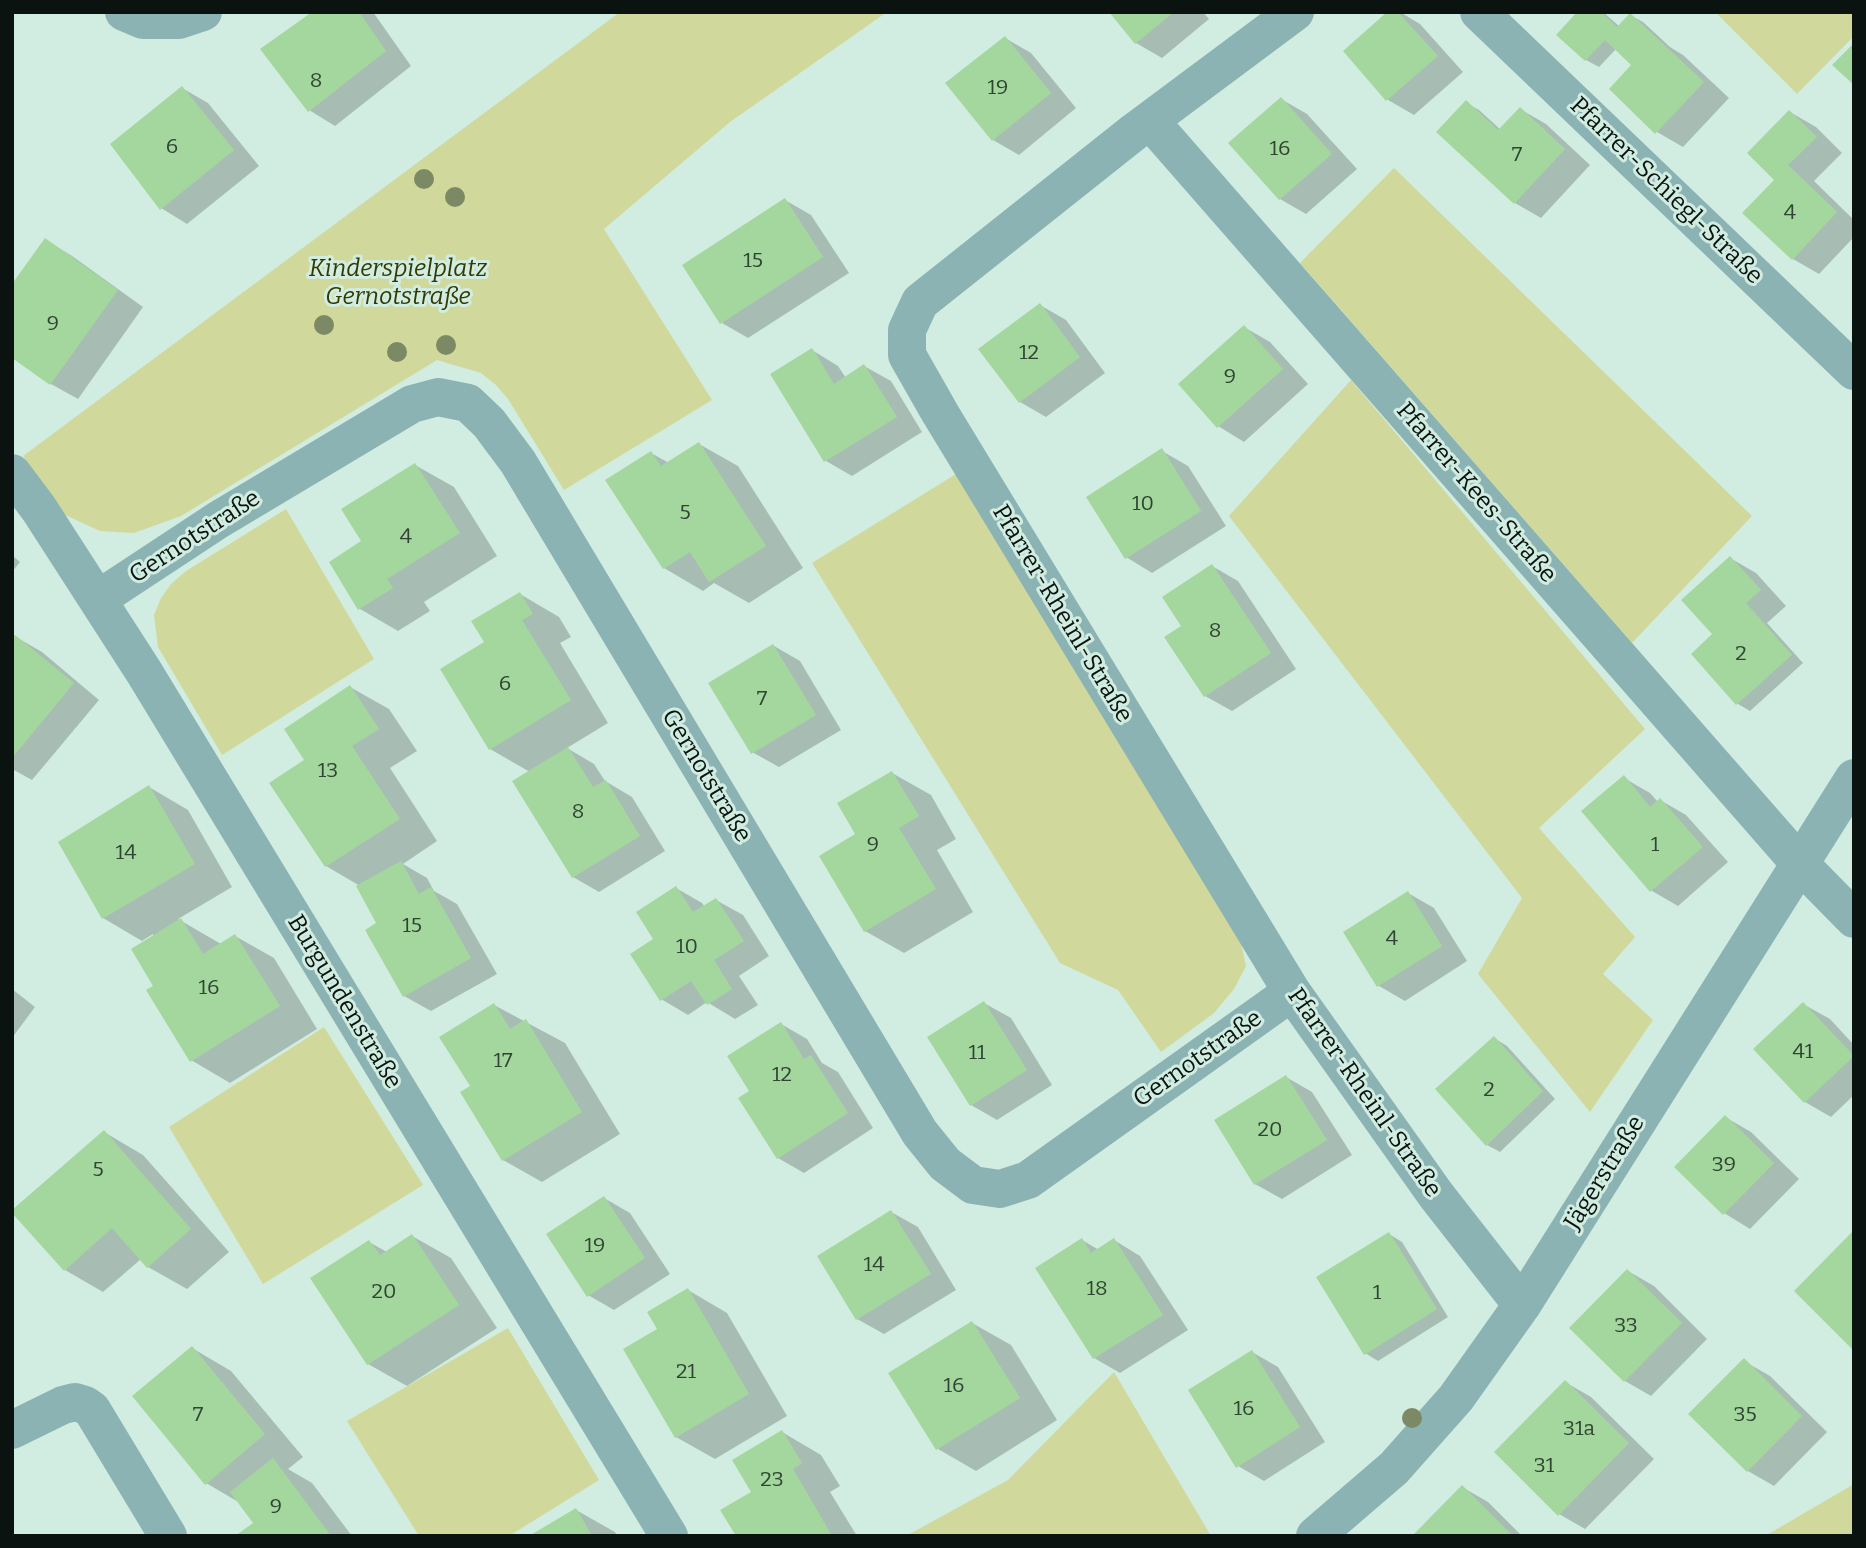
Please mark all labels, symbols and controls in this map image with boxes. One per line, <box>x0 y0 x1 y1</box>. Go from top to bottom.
house number: 8 <box>310 68 322 94</box>
house number: 19 <box>988 75 1008 101</box>
street label: Pfarrer-Schiegl-Straße <box>1564 91 1768 291</box>
house number: 6 <box>166 134 178 160</box>
house number: 16 <box>1270 136 1290 162</box>
house number: 7 <box>1512 142 1522 168</box>
house number: 4 <box>1784 200 1796 226</box>
house number: 15 <box>743 248 763 274</box>
park label: Kinderspielplatz Gernotstraße <box>309 255 487 311</box>
house number: 9 <box>47 311 59 337</box>
house number: 12 <box>1019 340 1039 366</box>
house number: 9 <box>1224 364 1236 390</box>
street label: Pfarrer-Kees-Straße <box>1390 397 1562 589</box>
street label: Gernotstraße <box>124 484 266 590</box>
house number: 10 <box>1132 491 1154 517</box>
house number: 5 <box>679 500 691 526</box>
street label: Pfarrer-Rheinl-Straße <box>986 500 1138 728</box>
house number: 4 <box>400 524 412 550</box>
house number: 8 <box>1209 618 1221 644</box>
house number: 2 <box>1735 641 1747 667</box>
house number: 6 <box>499 671 511 697</box>
house number: 7 <box>757 686 767 712</box>
street label: Gernotstraße <box>655 704 757 848</box>
house number: 13 <box>318 758 338 784</box>
house number: 8 <box>572 799 584 825</box>
house number: 9 <box>867 832 879 858</box>
house number: 1 <box>1651 832 1659 858</box>
house number: 14 <box>116 840 136 866</box>
street label: Burgundenstraße <box>281 910 407 1094</box>
house number: 15 <box>402 913 422 939</box>
house number: 4 <box>1386 926 1398 952</box>
house number: 10 <box>676 934 698 960</box>
house number: 16 <box>199 975 219 1001</box>
street label: Pfarrer-Rheinl-Straße <box>1281 983 1447 1203</box>
street label: Gernotstraße <box>1128 1004 1268 1114</box>
house number: 41 <box>1793 1039 1813 1065</box>
house number: 11 <box>968 1040 986 1066</box>
house number: 17 <box>494 1048 512 1074</box>
house number: 12 <box>772 1062 792 1088</box>
house number: 2 <box>1483 1077 1495 1103</box>
street label: Jägerstraße <box>1559 1111 1651 1235</box>
house number: 20 <box>1258 1117 1282 1143</box>
house number: 39 <box>1712 1152 1736 1178</box>
house number: 5 <box>92 1157 104 1183</box>
house number: 19 <box>585 1233 605 1259</box>
house number: 14 <box>864 1252 884 1278</box>
house number: 18 <box>1086 1276 1108 1302</box>
house number: 20 <box>372 1279 396 1305</box>
house number: 1 <box>1373 1280 1381 1306</box>
house number: 33 <box>1614 1313 1638 1339</box>
house number: 21 <box>676 1359 696 1385</box>
house number: 16 <box>944 1373 964 1399</box>
house number: 16 <box>1234 1396 1254 1422</box>
house number: 7 <box>193 1402 203 1428</box>
house number: 35 <box>1733 1402 1757 1428</box>
house number: 31a <box>1563 1416 1595 1442</box>
house number: 31 <box>1534 1453 1554 1479</box>
house number: 23 <box>760 1467 784 1493</box>
house number: 9 <box>270 1494 282 1520</box>

